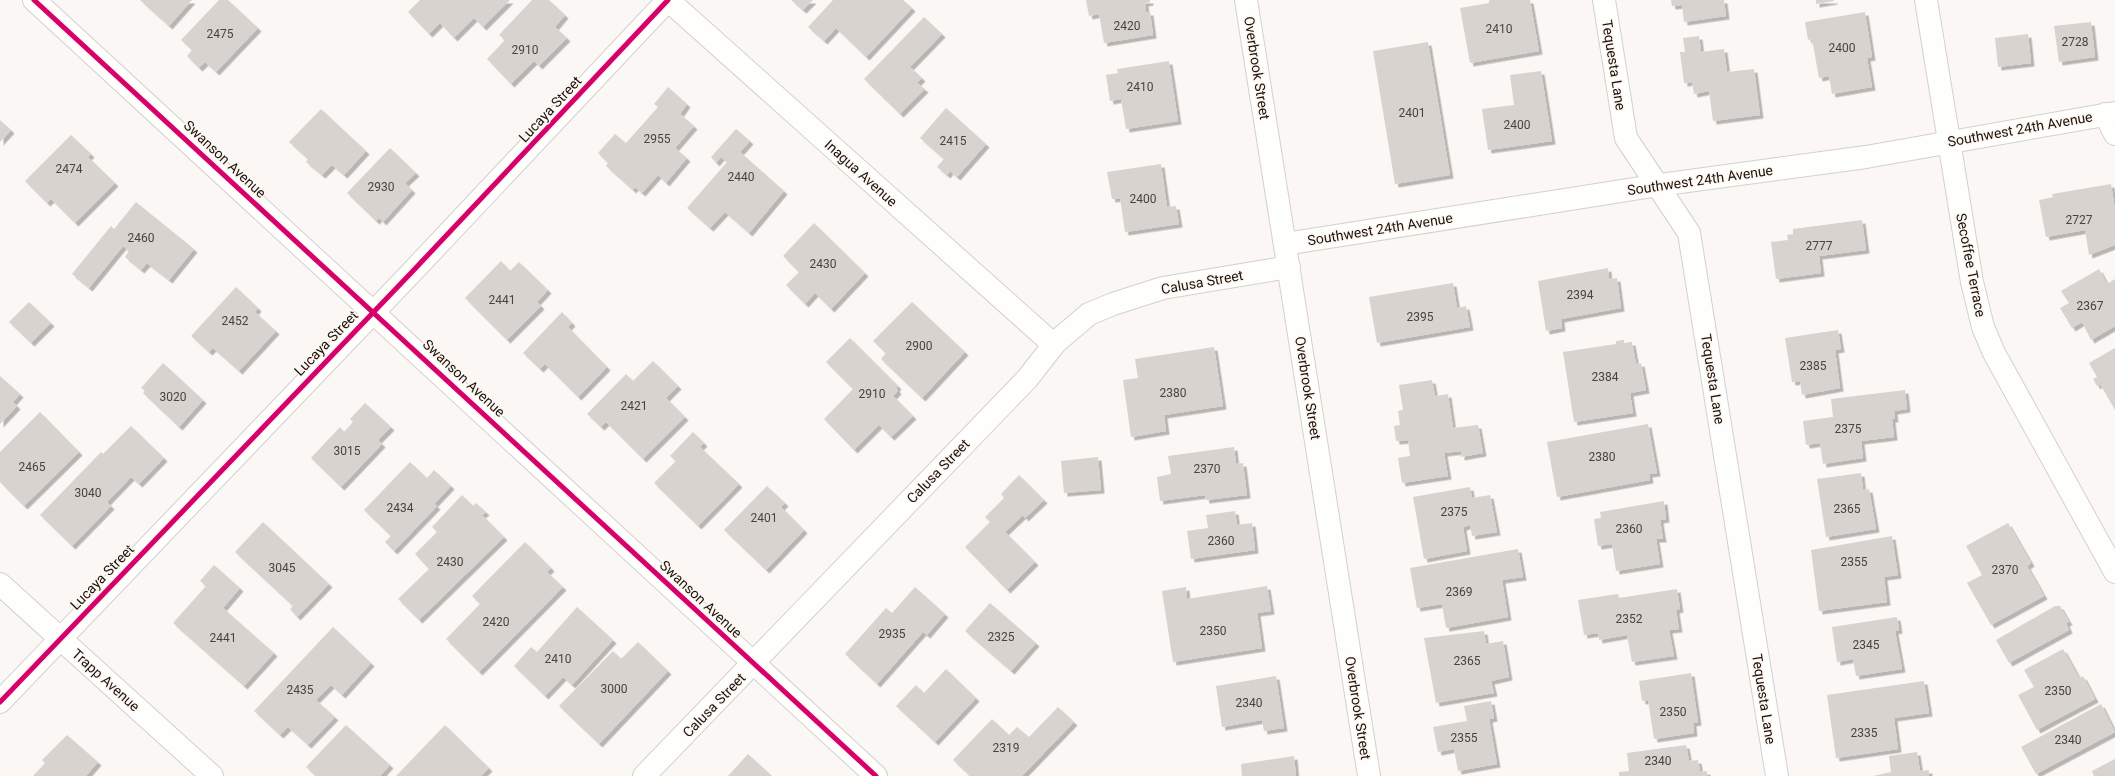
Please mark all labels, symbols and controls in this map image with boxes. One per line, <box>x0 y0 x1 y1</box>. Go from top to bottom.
street label: Overbrook Street <box>1241 15 1273 121</box>
house number: 2420 <box>1114 19 1141 33</box>
street label: Tequesta Lane <box>1599 19 1629 111</box>
house number: 2410 <box>1486 22 1513 36</box>
house number: 2475 <box>207 27 234 41</box>
house number: 2728 <box>2062 35 2089 49</box>
house number: 2400 <box>1829 41 1856 55</box>
house number: 2910 <box>512 43 539 57</box>
street label: Lucaya Street <box>515 72 585 145</box>
house number: 2410 <box>1127 80 1154 94</box>
house number: 2401 <box>1399 106 1425 120</box>
street label: Southwest 24th Avenue <box>1946 108 2094 150</box>
street label: Swanson Avenue <box>181 117 269 201</box>
house number: 2400 <box>1504 118 1531 132</box>
house number: 2955 <box>644 132 671 146</box>
house number: 2415 <box>940 134 967 148</box>
street label: Inagua Avenue <box>822 136 900 210</box>
house number: 2474 <box>56 162 83 176</box>
street label: Southwest 24th Avenue <box>1626 162 1774 198</box>
house number: 2440 <box>728 170 755 184</box>
house number: 2930 <box>368 180 395 194</box>
house number: 2400 <box>1130 192 1157 206</box>
street label: Southwest 24th Avenue <box>1306 210 1454 248</box>
street label: Secoffee Terrace <box>1953 212 1989 318</box>
house number: 2727 <box>2066 213 2093 227</box>
house number: 2460 <box>128 231 155 245</box>
house number: 2777 <box>1806 239 1833 253</box>
house number: 2430 <box>810 257 837 271</box>
street label: Calusa Street <box>1160 267 1245 297</box>
house number: 2394 <box>1567 288 1594 302</box>
house number: 2441 <box>489 293 515 307</box>
house number: 2367 <box>2077 299 2104 313</box>
street label: Lucaya Street <box>291 307 361 379</box>
house number: 2395 <box>1407 310 1434 324</box>
house number: 2452 <box>222 314 249 328</box>
street label: Tequesta Lane <box>1698 333 1728 425</box>
street label: Overbrook Street <box>1292 335 1324 441</box>
street label: Swanson Avenue <box>420 336 508 420</box>
house number: 2900 <box>906 339 933 353</box>
house number: 2385 <box>1800 359 1827 373</box>
house number: 2384 <box>1592 370 1619 384</box>
house number: 2380 <box>1160 386 1187 400</box>
house number: 2910 <box>859 387 886 401</box>
house number: 3020 <box>160 390 187 404</box>
house number: 2421 <box>621 399 647 413</box>
house number: 2375 <box>1835 422 1862 436</box>
street label: Calusa Street <box>903 435 973 506</box>
house number: 3015 <box>334 444 361 458</box>
house number: 2380 <box>1589 450 1616 464</box>
house number: 2465 <box>19 460 46 474</box>
house number: 2370 <box>1194 462 1221 476</box>
house number: 3040 <box>75 486 102 500</box>
house number: 2434 <box>387 501 414 515</box>
house number: 2365 <box>1834 502 1861 516</box>
house number: 2375 <box>1441 505 1468 519</box>
house number: 2401 <box>751 511 777 525</box>
house number: 2360 <box>1616 522 1643 536</box>
house number: 2360 <box>1208 534 1235 548</box>
street label: Lucaya Street <box>67 541 137 613</box>
house number: 2430 <box>437 555 464 569</box>
house number: 2355 <box>1841 555 1868 569</box>
street label: Swanson Avenue <box>657 557 745 641</box>
house number: 3045 <box>269 561 296 575</box>
house number: 2370 <box>1992 563 2019 577</box>
house number: 2369 <box>1446 585 1472 599</box>
house number: 2352 <box>1616 612 1643 626</box>
house number: 2420 <box>483 615 510 629</box>
house number: 2350 <box>1200 624 1227 638</box>
house number: 2935 <box>879 627 906 641</box>
house number: 2325 <box>988 630 1015 644</box>
house number: 2441 <box>210 631 236 645</box>
house number: 2345 <box>1853 638 1880 652</box>
street label: Trapp Avenue <box>69 646 143 714</box>
house number: 2410 <box>545 652 572 666</box>
street label: Tequesta Lane <box>1749 653 1779 745</box>
house number: 2365 <box>1454 654 1481 668</box>
street label: Overbrook Street <box>1342 655 1374 761</box>
street label: Calusa Street <box>679 669 749 740</box>
house number: 3000 <box>601 682 628 696</box>
house number: 2435 <box>287 683 314 697</box>
house number: 2350 <box>2045 684 2072 698</box>
house number: 2340 <box>1236 696 1263 710</box>
house number: 2350 <box>1660 705 1687 719</box>
house number: 2335 <box>1851 726 1878 740</box>
house number: 2355 <box>1451 731 1478 745</box>
house number: 2340 <box>2055 733 2082 747</box>
house number: 2319 <box>993 741 1019 755</box>
house number: 2340 <box>1645 754 1672 768</box>

